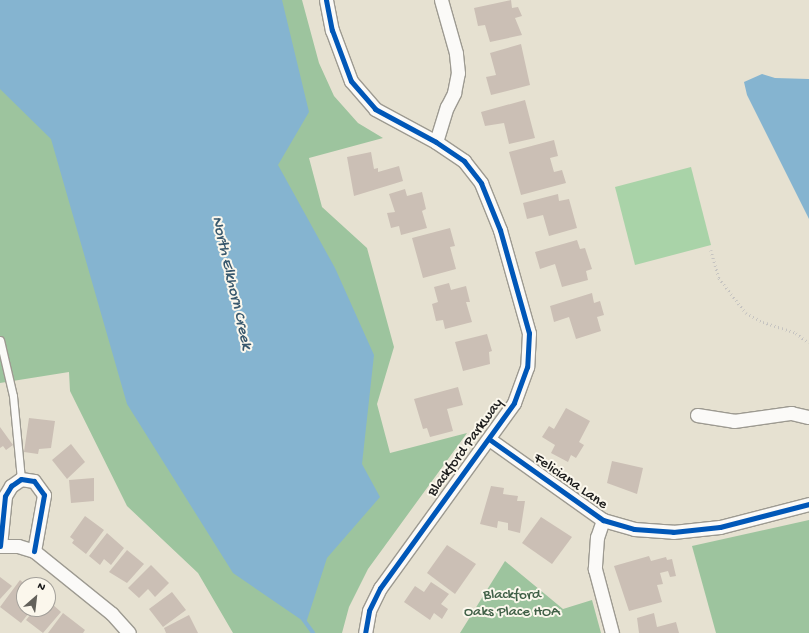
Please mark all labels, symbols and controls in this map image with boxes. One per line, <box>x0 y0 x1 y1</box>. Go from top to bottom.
water label: North Elkhorn Creek <box>205 215 255 351</box>
street label: Blackford Parkway <box>424 395 508 501</box>
street label: Feliciana Lane <box>529 450 611 514</box>
north arrow <box>16 577 56 617</box>
text: N <box>35 580 47 594</box>
park label: Blackford Oaks Place HOA <box>464 586 560 621</box>

